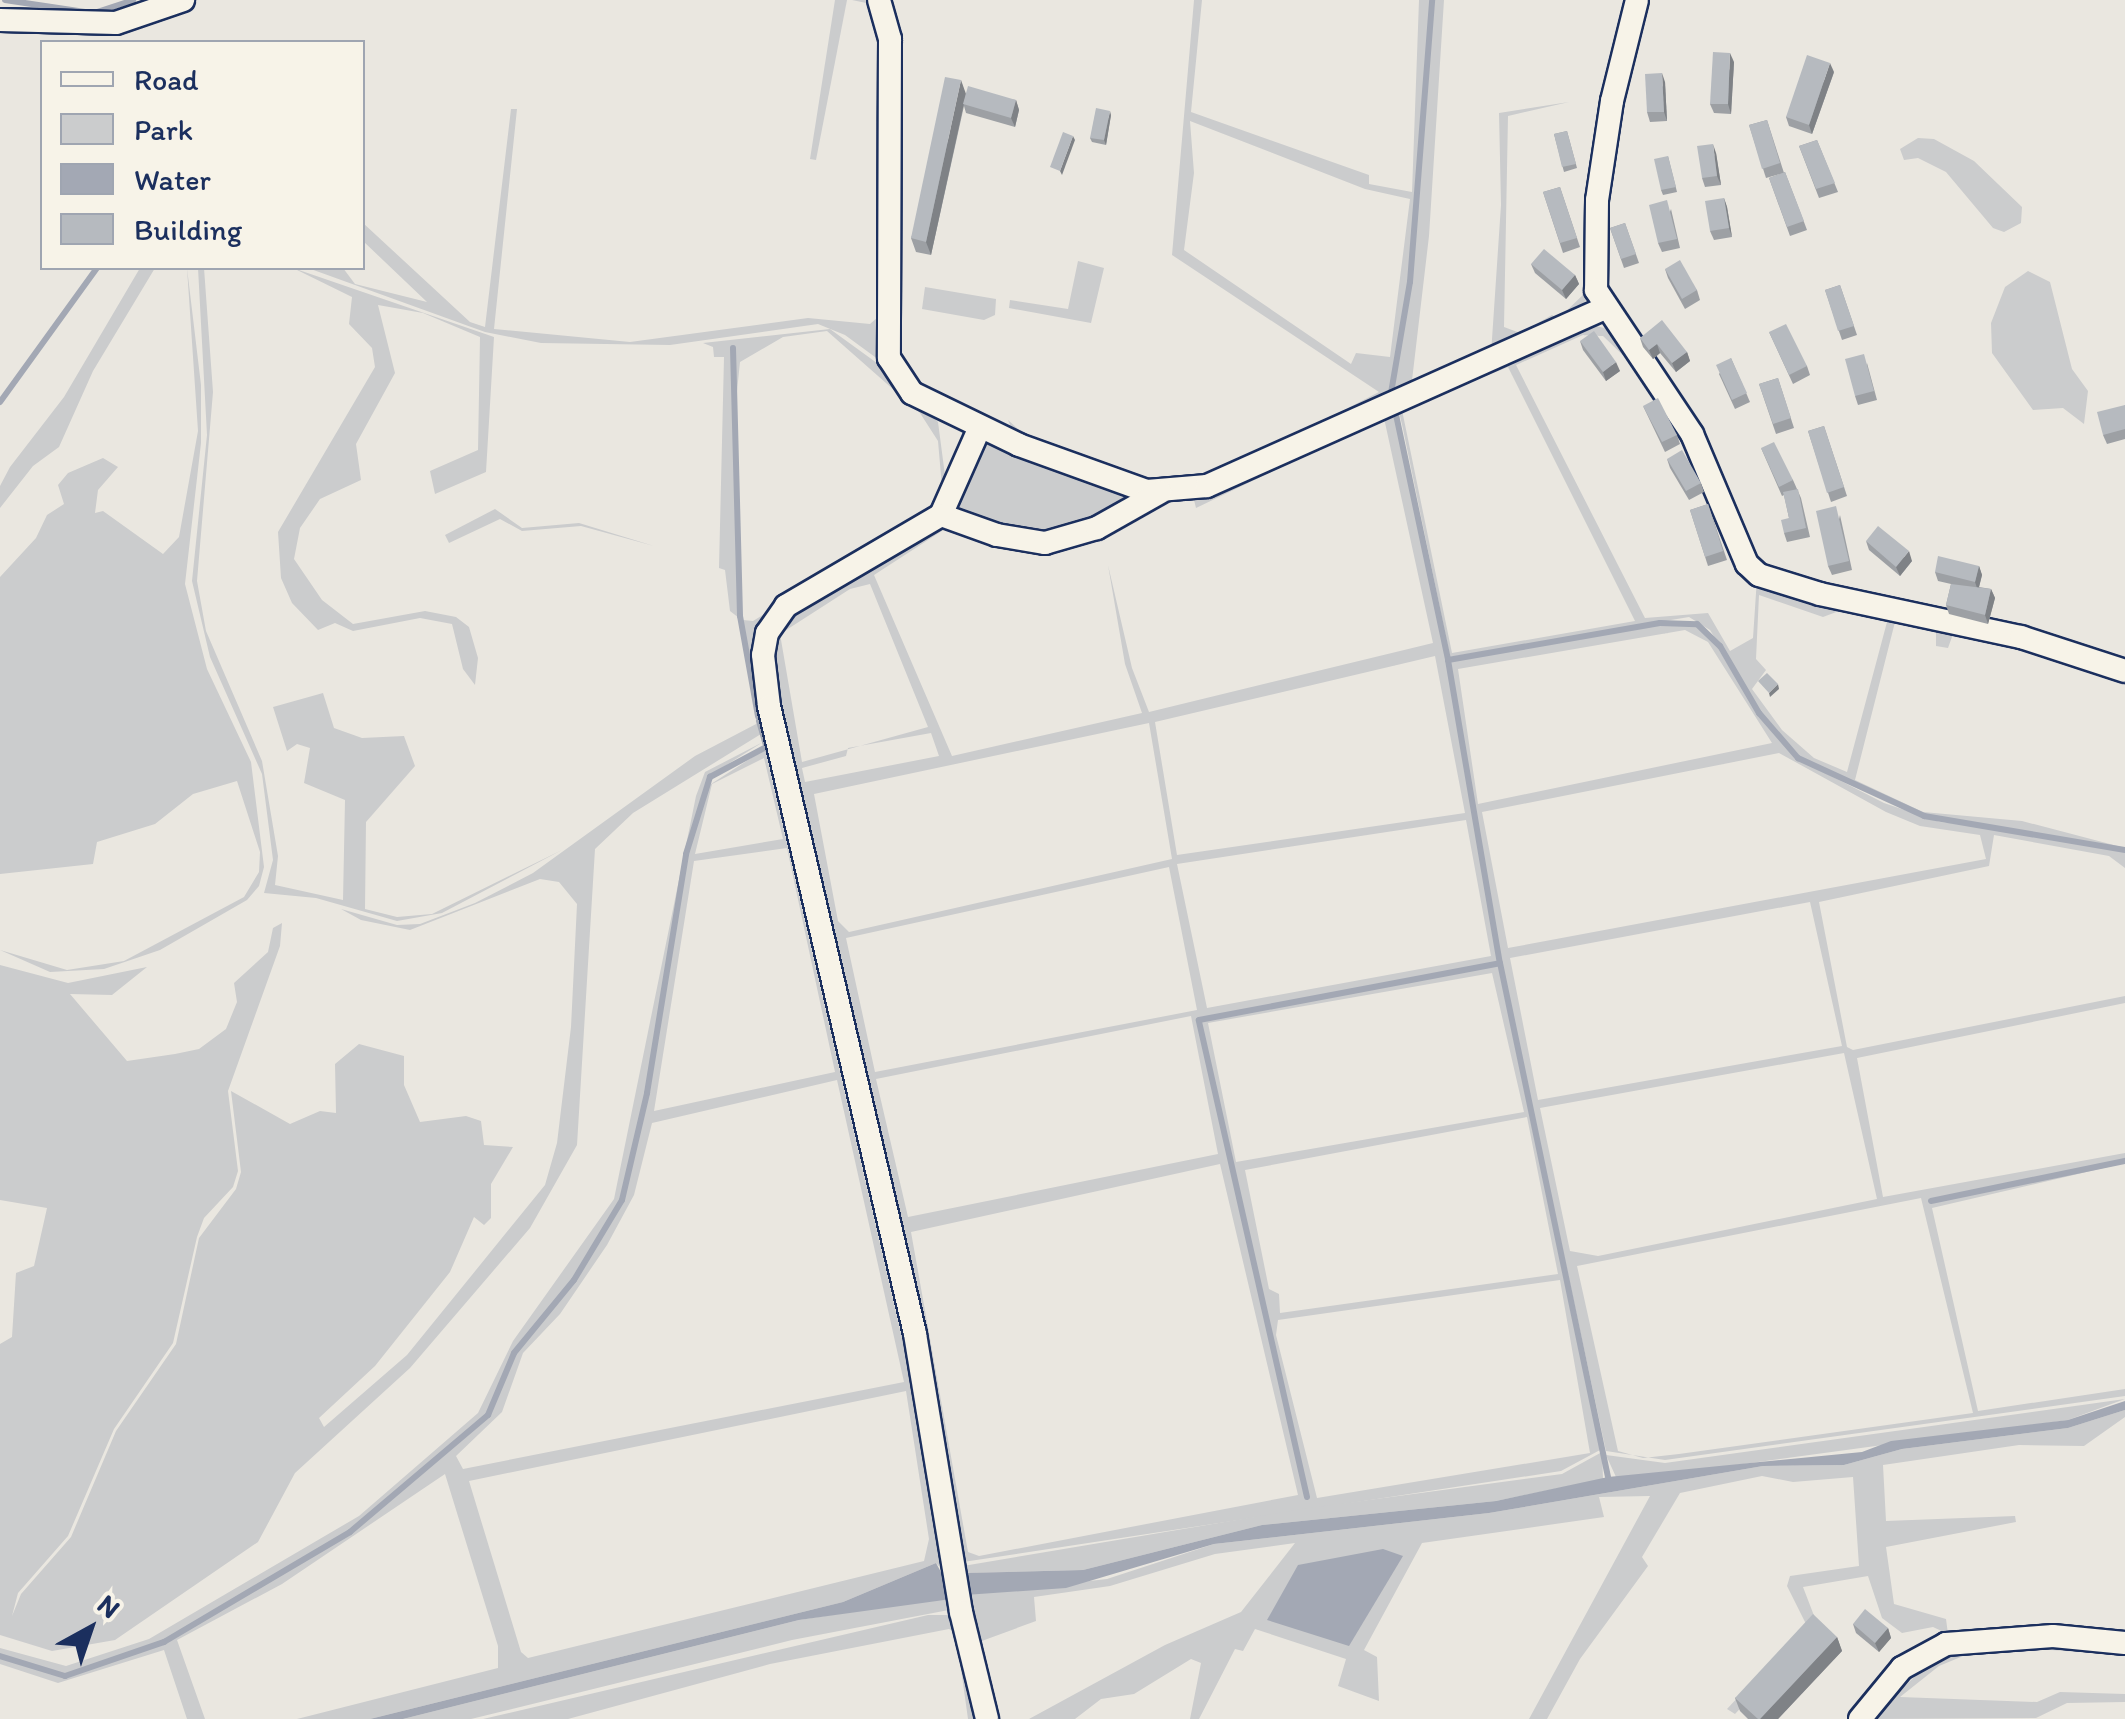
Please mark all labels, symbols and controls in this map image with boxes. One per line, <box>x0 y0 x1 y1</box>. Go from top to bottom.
legend <box>40 40 365 270</box>
text: Road <box>134 61 199 98</box>
text: Park <box>134 111 193 148</box>
text: Water <box>134 161 211 198</box>
text: Building <box>134 211 242 248</box>
north arrow <box>40 1579 140 1679</box>
text: N <box>91 1587 127 1625</box>

